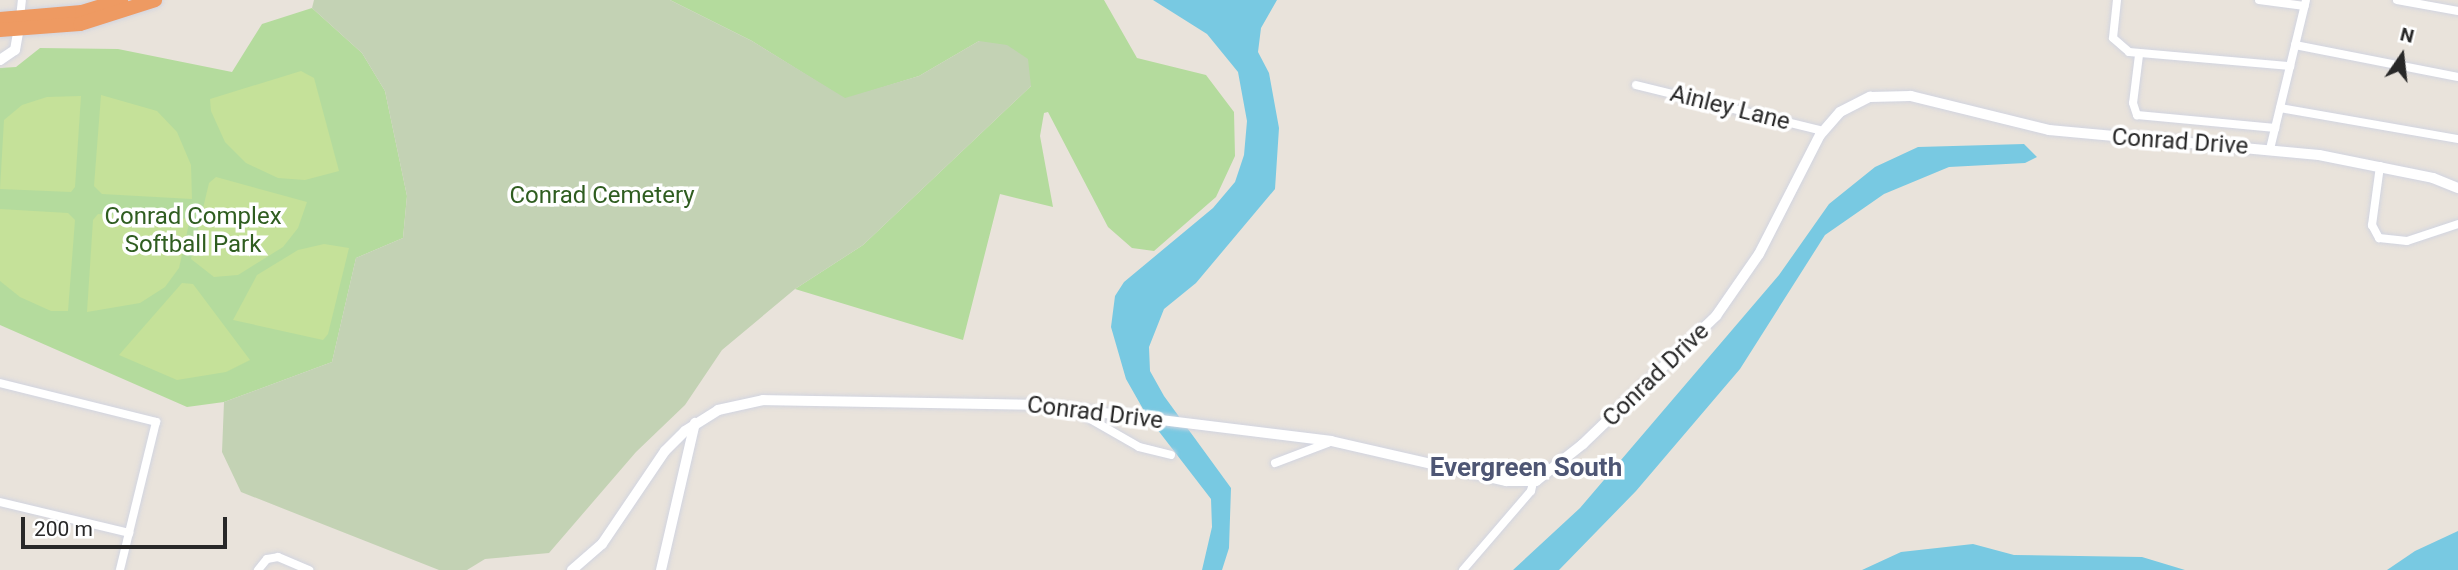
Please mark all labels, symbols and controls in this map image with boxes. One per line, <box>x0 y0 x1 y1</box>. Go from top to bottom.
north arrow <box>2367 21 2437 91</box>
text: N <box>2398 22 2416 48</box>
street label: Ainley Lane <box>1667 79 1793 137</box>
street label: Conrad Drive <box>2111 123 2249 161</box>
park label: Conrad Cemetery <box>509 182 695 210</box>
park label: Conrad Complex Softball Park <box>104 203 282 259</box>
street label: Conrad Drive <box>1597 317 1715 433</box>
street label: Conrad Drive <box>1025 390 1165 436</box>
district label: Evergreen South <box>1430 452 1622 484</box>
scale bar <box>24 504 231 548</box>
text: 200 m <box>34 517 93 541</box>

